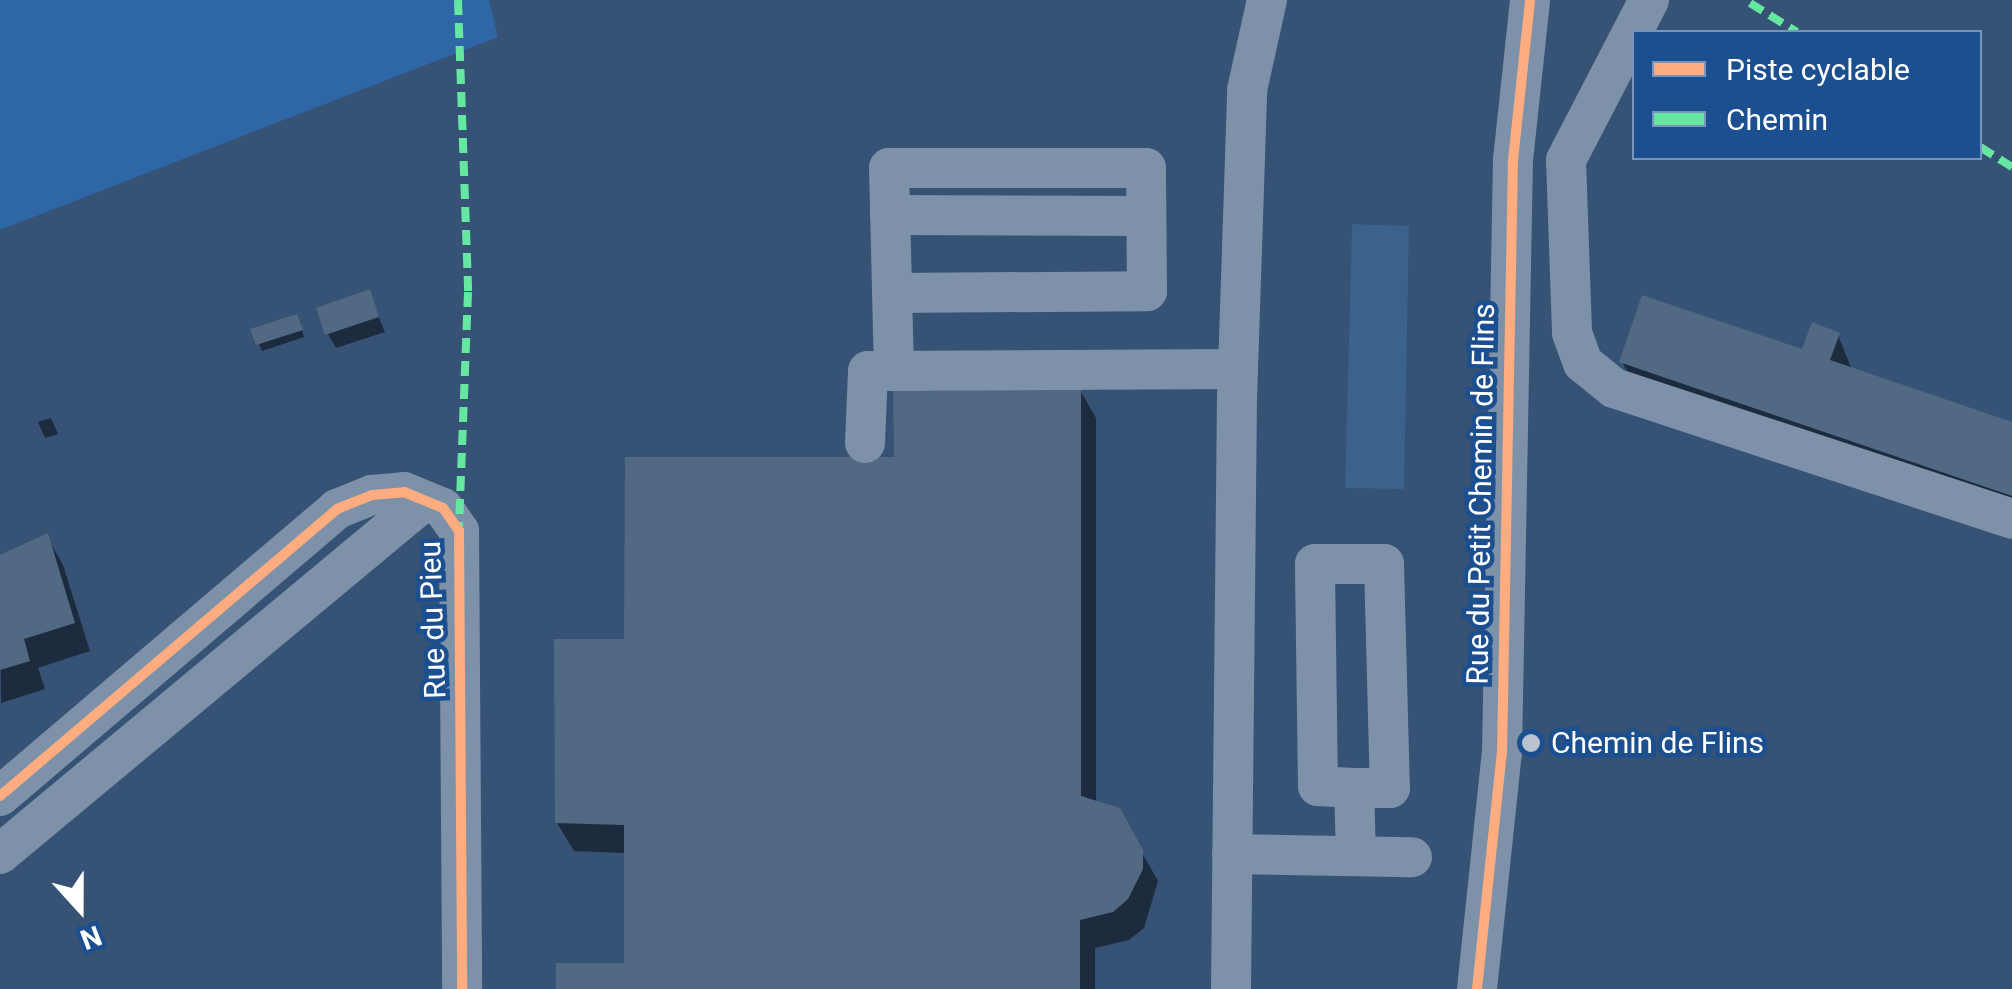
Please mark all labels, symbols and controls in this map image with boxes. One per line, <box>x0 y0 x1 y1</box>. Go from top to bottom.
legend <box>1632 30 1982 160</box>
text: Piste cyclable <box>1726 52 1910 87</box>
text: Chemin <box>1726 102 1828 137</box>
street label: Rue du Petit Chemin de Flins <box>1460 303 1502 685</box>
street label: Rue du Pieu <box>412 540 454 700</box>
place label: Chemin de Flins <box>1551 725 1764 761</box>
marker: Chemin de Flins <box>1520 732 1542 754</box>
north arrow <box>30 859 130 959</box>
text: N <box>76 919 106 956</box>

